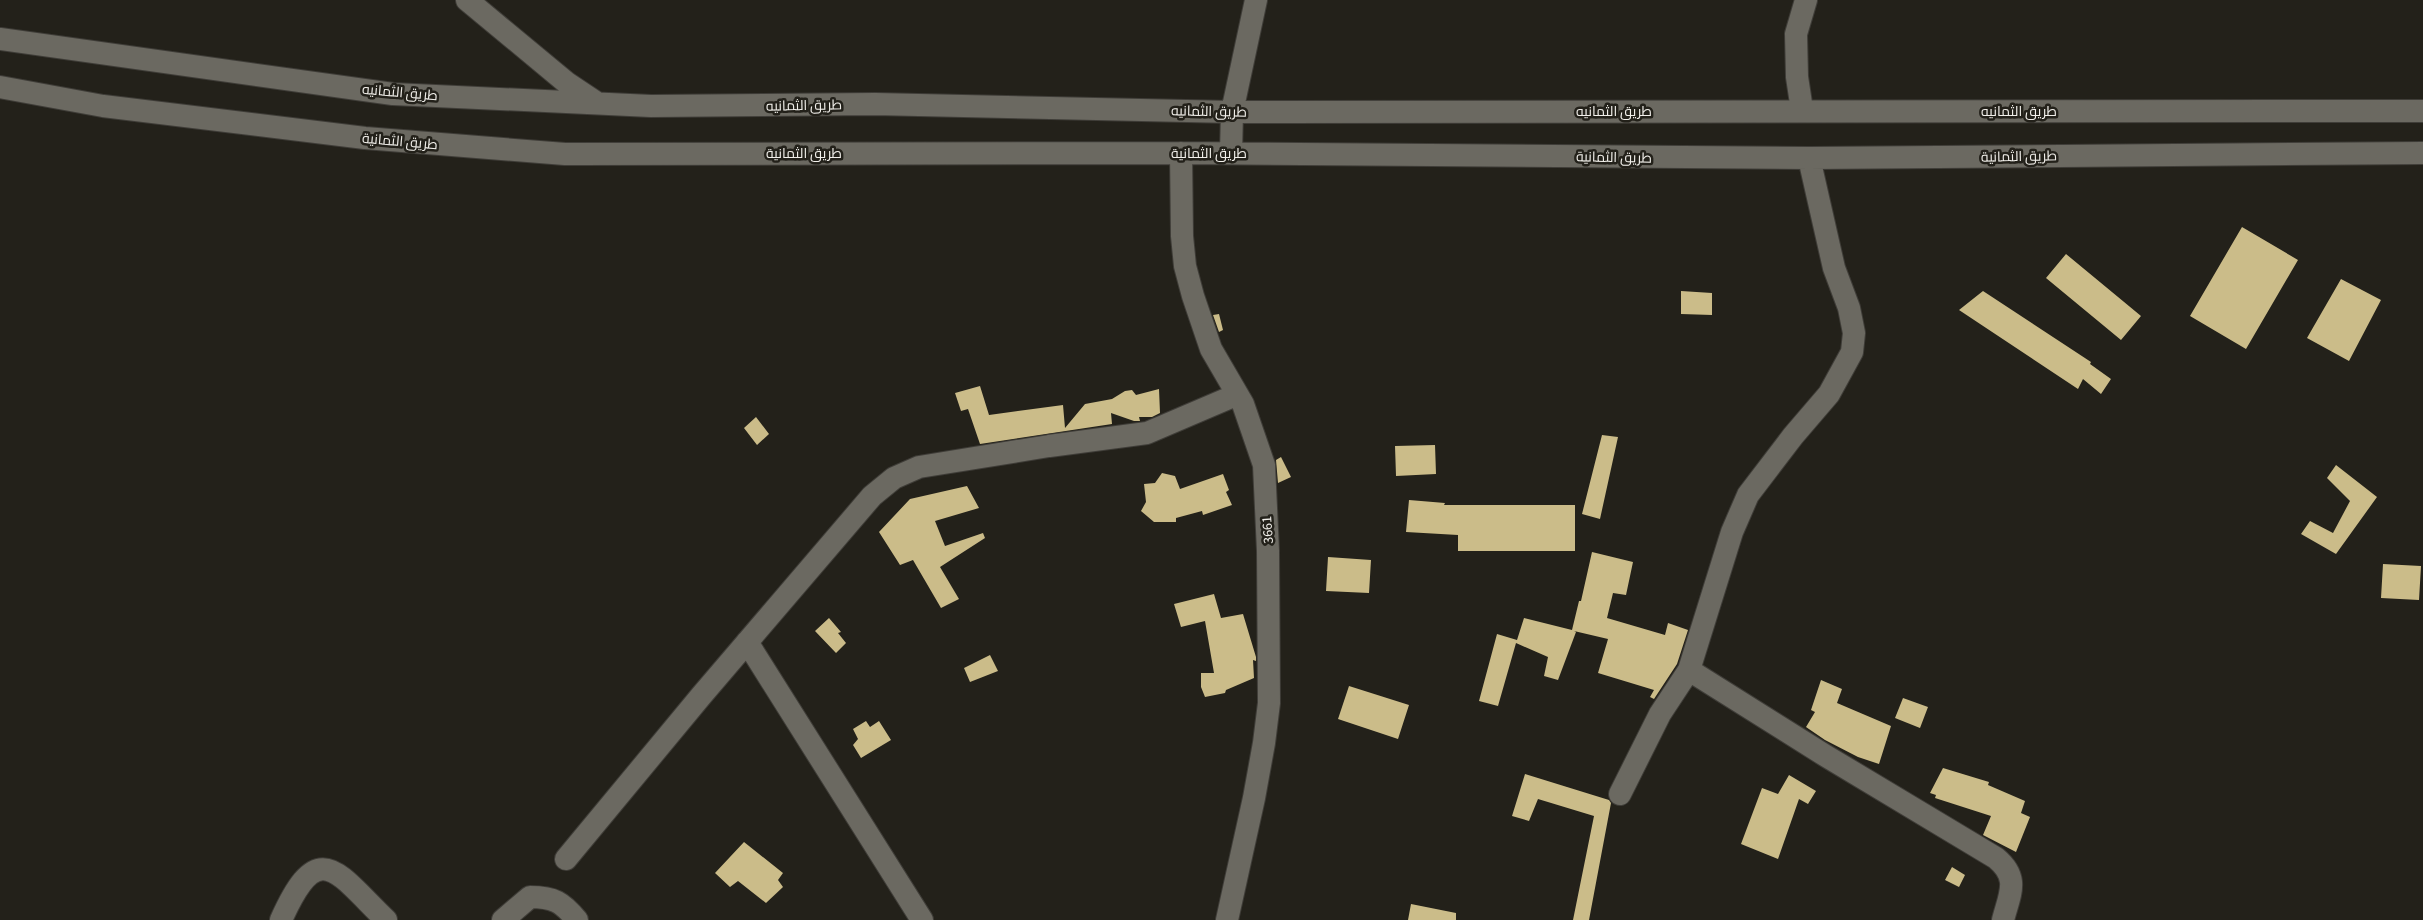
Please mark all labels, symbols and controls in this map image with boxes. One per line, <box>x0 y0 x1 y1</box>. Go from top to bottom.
street label: طريق الثمانيه <box>361 80 439 106</box>
street label: طريق الثمانيه <box>766 95 842 117</box>
street label: طريق الثمانيه <box>1171 101 1247 123</box>
street label: طريق الثمانيه <box>1576 102 1652 122</box>
street label: طريق الثمانيه <box>1981 102 2057 122</box>
street label: طريق الثمانية <box>361 129 439 155</box>
street label: طريق الثمانية <box>766 144 842 164</box>
street label: طريق الثمانية <box>1171 144 1247 164</box>
street label: طريق الثمانية <box>1981 146 2057 168</box>
street label: طريق الثمانية <box>1576 147 1652 169</box>
street label: 3661 <box>1257 515 1279 545</box>

